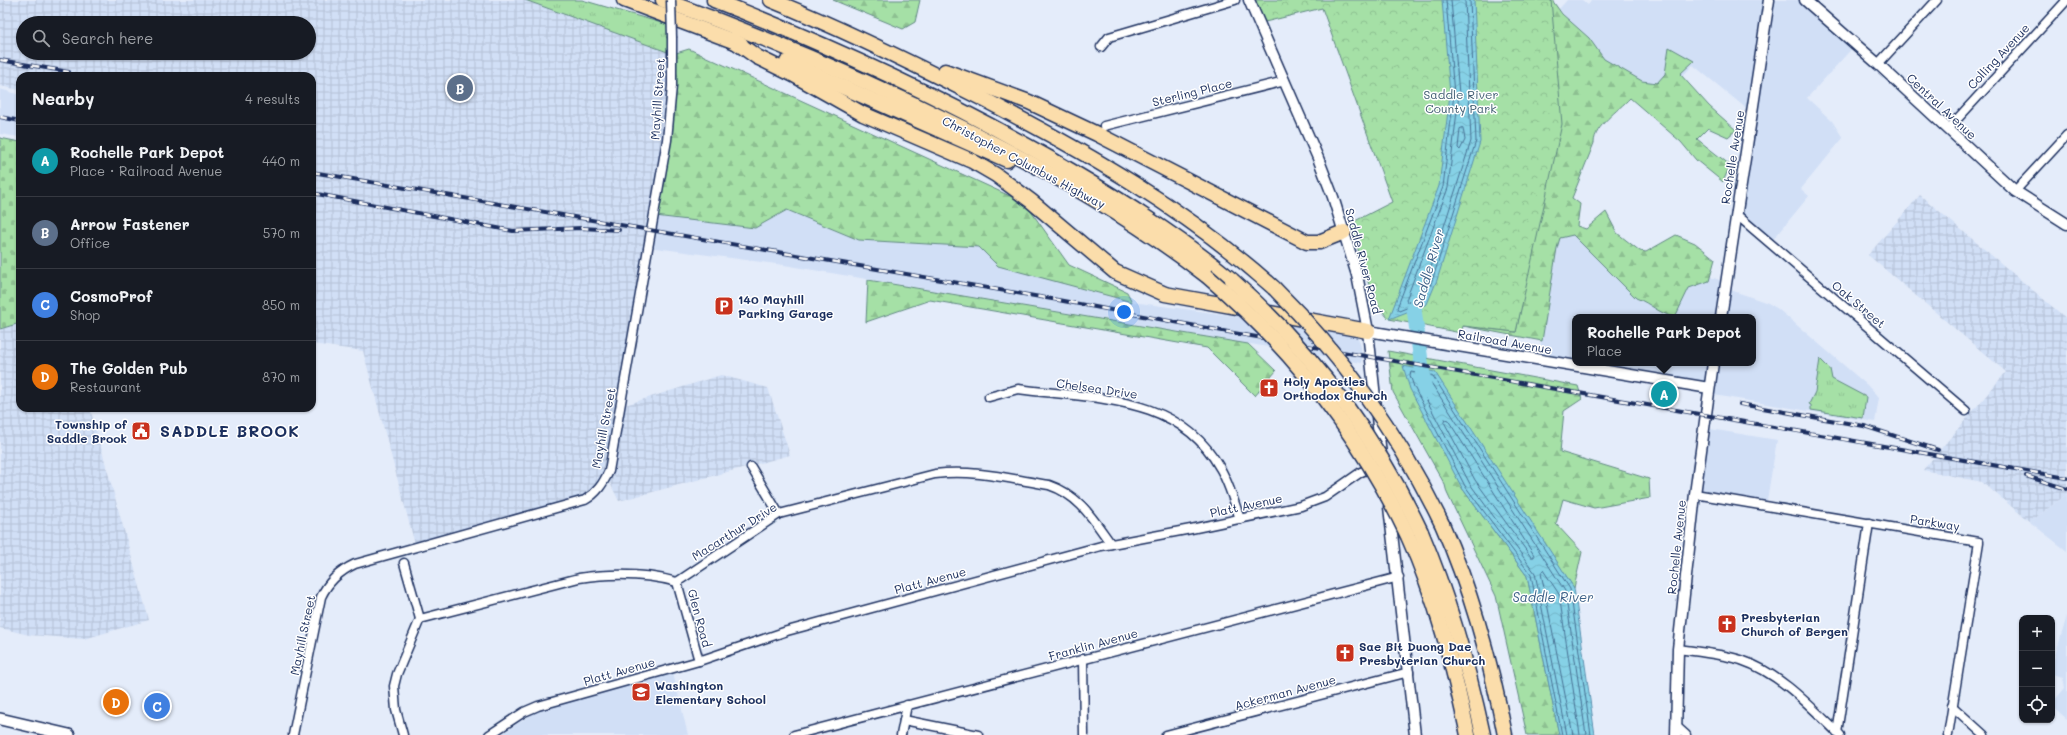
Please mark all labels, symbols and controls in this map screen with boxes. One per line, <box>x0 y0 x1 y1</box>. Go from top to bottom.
search box <box>16 16 316 60</box>
street label: Colling Avenue <box>1963 20 2033 92</box>
icon: search <box>30 27 52 49</box>
text: Search here <box>62 28 153 48</box>
street label: Mayhill Street <box>646 58 668 140</box>
street label: Central Avenue <box>1904 70 1980 142</box>
pin: B <box>447 73 473 103</box>
street label: Sterling Place <box>1150 74 1234 110</box>
park label: Saddle River County Park <box>1424 86 1498 116</box>
text: Nearby <box>32 87 94 109</box>
text: 4 results <box>245 90 300 107</box>
street label: Rochelle Avenue <box>1717 109 1747 205</box>
street label: Christopher Columbus Highway <box>940 112 1108 212</box>
text: Rochelle Park Depot <box>70 142 224 162</box>
text: A <box>40 152 50 169</box>
text: 440 m <box>262 152 300 169</box>
text: Place · Railroad Avenue <box>70 162 222 179</box>
street label: Saddle River Road <box>1342 206 1386 316</box>
text: Arrow Fastener <box>70 214 190 234</box>
text: B <box>41 224 49 241</box>
text: 570 m <box>263 224 300 241</box>
water label: Saddle River <box>1409 226 1447 309</box>
text: Office <box>70 234 110 251</box>
street label: Oak Street <box>1829 277 1889 331</box>
text: CosmoProf <box>70 286 152 306</box>
place label: 140 Mayhill Parking Garage <box>738 291 833 321</box>
parking icon: 140 Mayhill Parking Garage <box>713 295 735 317</box>
text: C <box>40 296 50 313</box>
text: 850 m <box>262 296 300 313</box>
your location <box>1114 302 1134 322</box>
text: Shop <box>70 306 100 323</box>
popup <box>1572 314 1756 366</box>
text: Rochelle Park Depot <box>1587 322 1741 342</box>
street label: Railroad Avenue <box>1457 325 1553 357</box>
text: Place <box>1587 342 1622 359</box>
text: The Golden Pub <box>70 358 187 378</box>
text: D <box>40 368 50 385</box>
text: 870 m <box>262 368 300 385</box>
place label: Holy Apostles Orthodox Church <box>1283 373 1387 403</box>
street label: Chelsea Drive <box>1055 374 1139 402</box>
church icon: Holy Apostles Orthodox Church <box>1258 377 1280 399</box>
text: Restaurant <box>70 378 141 395</box>
pin: A <box>1651 379 1677 409</box>
street label: Mayhill Street <box>587 386 619 470</box>
place label: Township of Saddle Brook <box>47 416 128 446</box>
public building icon: Township of Saddle Brook <box>130 420 152 442</box>
district label: SADDLE BROOK <box>160 420 300 441</box>
street label: Platt Avenue <box>1208 490 1284 520</box>
street label: Macarthur Drive <box>688 498 780 564</box>
street label: Rochelle Avenue <box>1663 499 1689 595</box>
street label: Parkway <box>1909 510 1961 534</box>
street label: Platt Avenue <box>892 563 968 597</box>
street label: Glen Road <box>685 587 716 649</box>
water label: Saddle River <box>1512 588 1594 605</box>
street label: Mayhill Street <box>286 593 318 677</box>
place label: Presbyterian Church of Bergen <box>1741 609 1848 639</box>
church icon: Presbyterian Church of Bergen <box>1716 613 1738 635</box>
map controls <box>2019 615 2055 723</box>
button: + <box>2019 615 2055 651</box>
street label: Franklin Avenue <box>1047 624 1139 664</box>
place label: Sae Bit Duong Dae Presbyterian Church <box>1359 638 1485 668</box>
church icon: Sae Bit Duong Dae Presbyterian Church <box>1334 642 1356 664</box>
button: − <box>2019 651 2055 687</box>
street label: Platt Avenue <box>581 653 657 689</box>
street label: Ackerman Avenue <box>1233 671 1337 713</box>
place label: Washington Elementary School <box>655 677 766 707</box>
school or university icon: Washington Elementary School <box>630 681 652 703</box>
pin: D <box>103 687 129 717</box>
button: locate <box>2019 687 2055 723</box>
pin: C <box>144 691 170 721</box>

